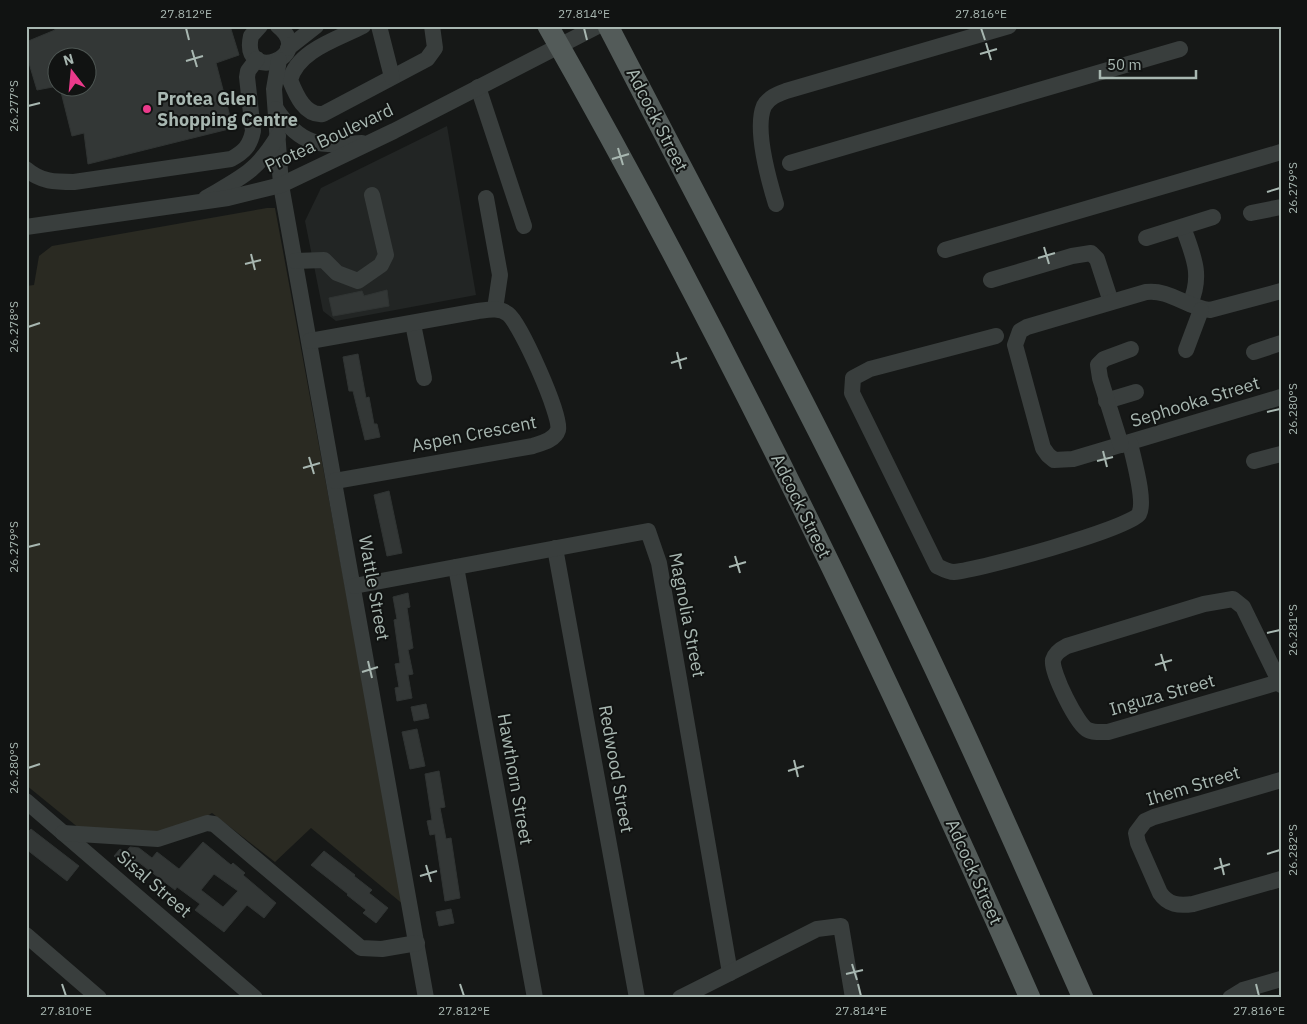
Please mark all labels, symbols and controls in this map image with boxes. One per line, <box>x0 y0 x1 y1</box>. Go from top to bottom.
text: 27.812°E <box>160 6 212 21</box>
text: 27.814°E <box>558 6 610 21</box>
text: 27.816°E <box>955 6 1007 21</box>
north arrow <box>48 48 98 98</box>
scale bar <box>1100 48 1196 80</box>
text: N <box>61 49 76 70</box>
text: 50 m <box>1107 55 1142 74</box>
street label: Adcock Street <box>622 64 693 175</box>
text: 26.277°S <box>6 80 21 132</box>
place label: Protea Glen Shopping Centre <box>157 87 298 131</box>
street label: Protea Boulevard <box>261 98 397 177</box>
marker: Protea Glen Shopping Centre <box>141 103 153 115</box>
text: 26.279°S <box>1285 162 1300 214</box>
text: 26.278°S <box>6 301 21 353</box>
street label: Sephooka Street <box>1128 371 1262 432</box>
text: 26.280°S <box>1285 383 1300 435</box>
street label: Aspen Crescent <box>409 410 538 457</box>
street label: Adcock Street <box>766 450 837 562</box>
text: 26.279°S <box>6 521 21 573</box>
street label: Wattle Street <box>354 534 395 642</box>
street label: Magnolia Street <box>664 551 711 679</box>
text: 26.281°S <box>1285 604 1300 656</box>
street label: Inguza Street <box>1106 668 1217 721</box>
street label: Redwood Street <box>594 703 639 835</box>
street label: Hawthorn Street <box>493 711 538 846</box>
text: 26.280°S <box>6 742 21 794</box>
street label: Ihem Street <box>1143 760 1242 811</box>
street label: Adcock Street <box>941 815 1008 928</box>
text: 26.282°S <box>1285 824 1300 876</box>
street label: Sisal Street <box>112 845 197 922</box>
text: 27.810°E <box>40 1003 92 1018</box>
text: 27.812°E <box>438 1003 490 1018</box>
text: 27.814°E <box>835 1003 887 1018</box>
text: 27.816°E <box>1233 1003 1285 1018</box>

